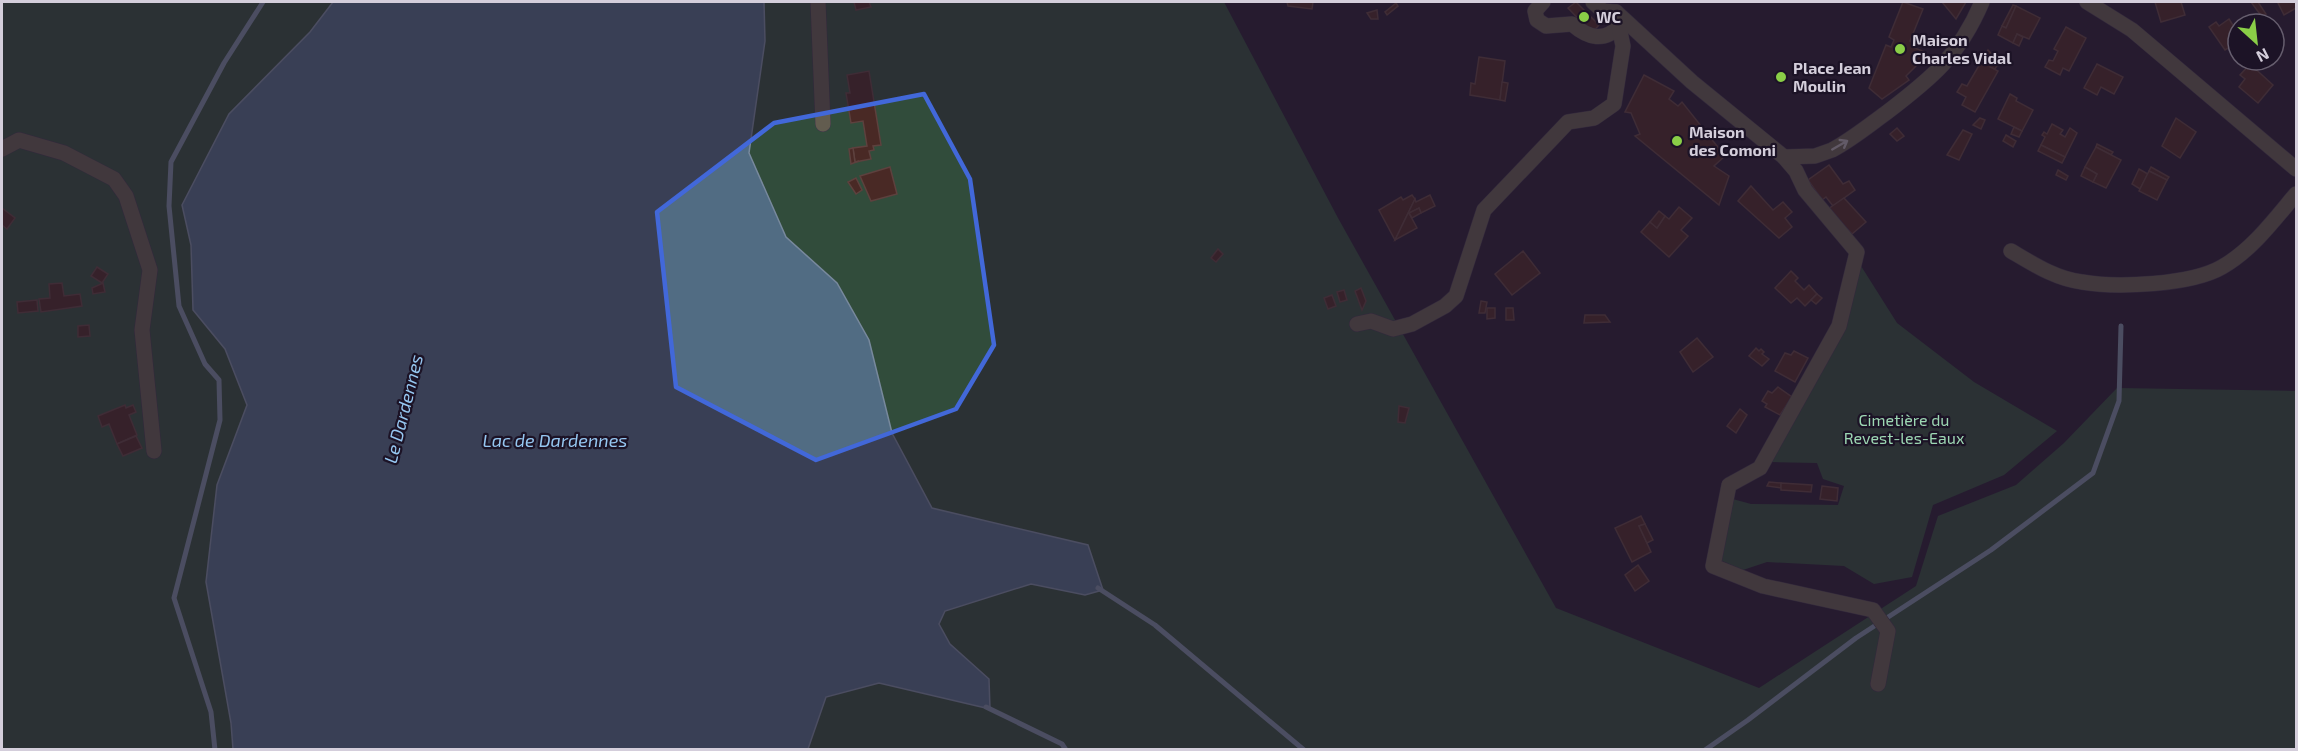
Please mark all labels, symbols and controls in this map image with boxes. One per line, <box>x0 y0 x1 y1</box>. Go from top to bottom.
place label: WC <box>1596 7 1621 26</box>
marker: WC <box>1577 10 1591 24</box>
north arrow <box>2226 12 2286 72</box>
place label: Maison Charles Vidal <box>1912 30 2012 67</box>
marker: Maison Charles Vidal <box>1893 42 1907 56</box>
text: N <box>2254 45 2273 67</box>
place label: Place Jean Moulin <box>1793 58 1871 95</box>
marker: Place Jean Moulin <box>1774 70 1788 84</box>
place label: Maison des Comoni <box>1689 122 1776 159</box>
marker: Maison des Comoni <box>1670 134 1684 148</box>
one-way arrow <box>1831 139 1848 151</box>
water label: Le Dardennes <box>379 352 427 466</box>
park label: Cimetière du Revest-les-Eaux <box>1844 410 1965 447</box>
water label: Lac de Dardennes <box>483 429 627 451</box>

